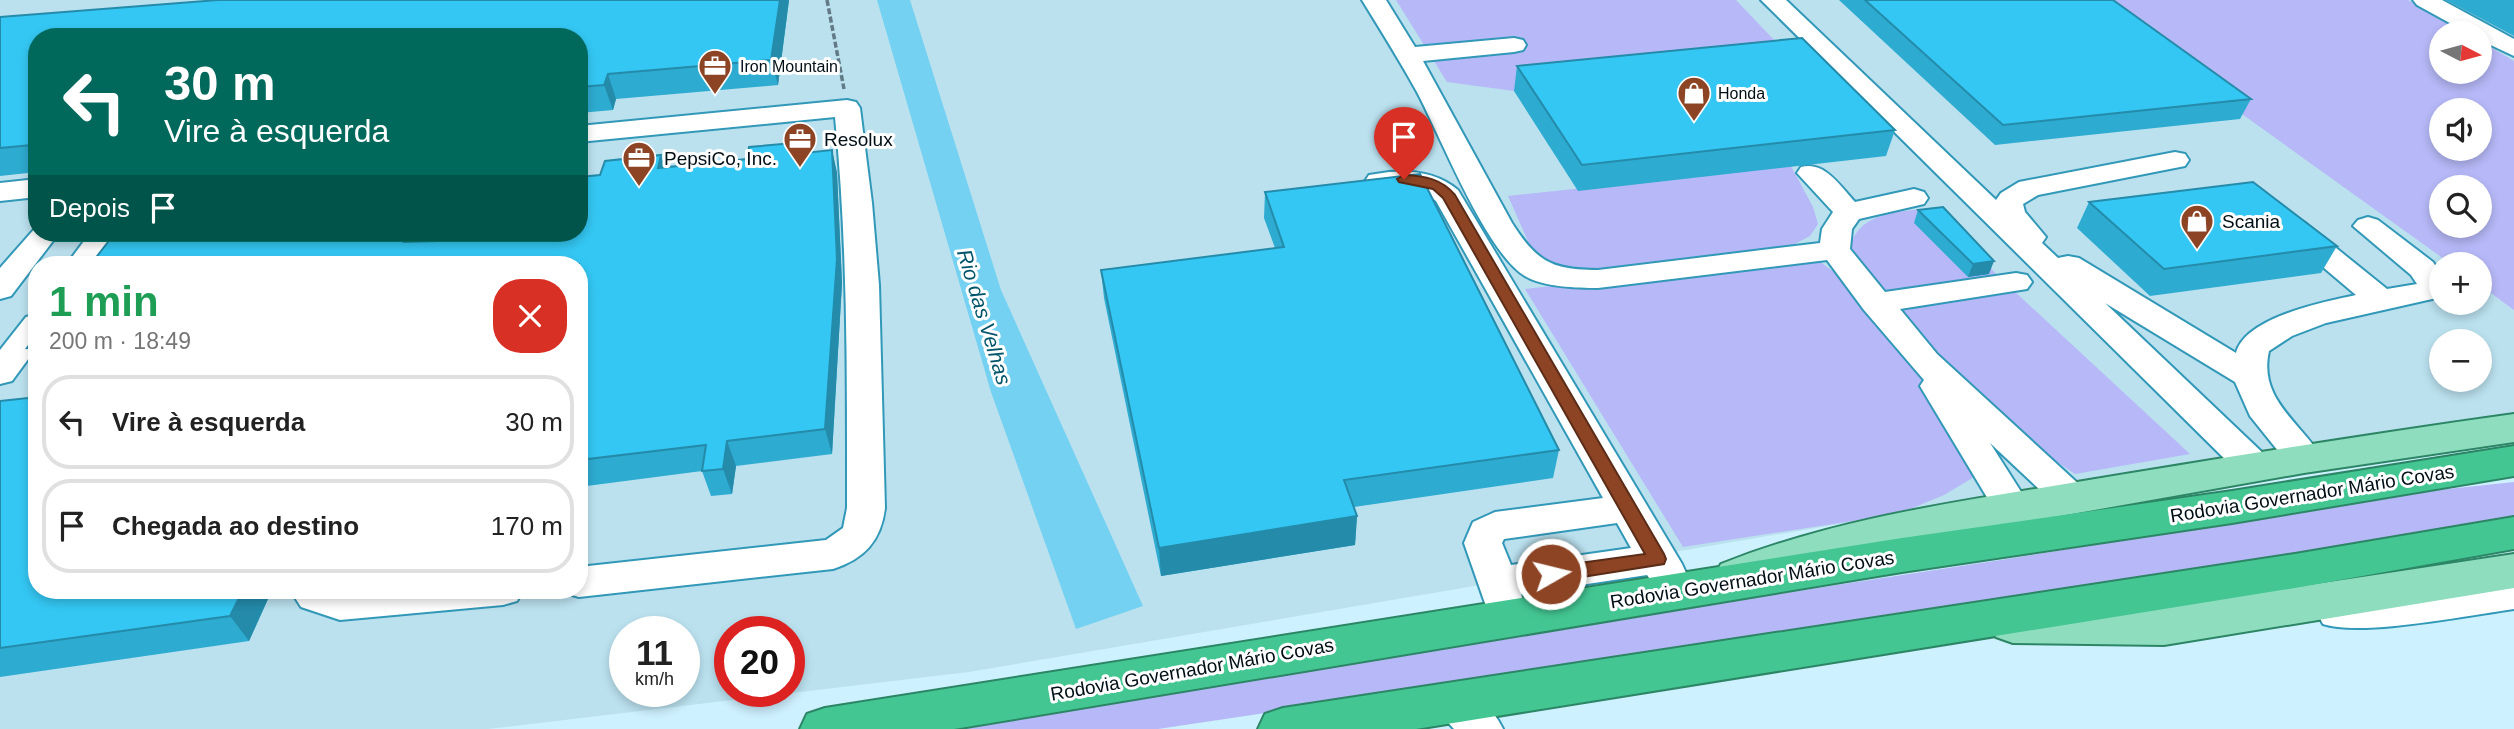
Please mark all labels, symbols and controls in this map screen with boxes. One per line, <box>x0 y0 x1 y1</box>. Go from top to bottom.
north arrow <box>2429 21 2492 84</box>
map controls <box>2429 21 2492 392</box>
office icon: Iron Mountain <box>696 47 734 96</box>
icon: left <box>49 56 140 147</box>
text: 30 m <box>164 56 276 110</box>
place label: Iron Mountain <box>740 58 838 75</box>
shop icon: Honda <box>1675 74 1713 123</box>
place label: Honda <box>1718 85 1765 102</box>
button: sound <box>2429 98 2492 161</box>
pin <box>1374 107 1434 179</box>
text: Vire à esquerda <box>164 113 389 149</box>
icon: arrive <box>1385 118 1423 156</box>
office icon: Resolux <box>781 120 819 169</box>
place label: Resolux <box>824 129 893 150</box>
office icon: PepsiCo, Inc. <box>620 139 658 188</box>
place label: PepsiCo, Inc. <box>664 148 777 169</box>
button: search <box>2429 175 2492 238</box>
icon: arrive <box>144 189 182 227</box>
text: Depois <box>49 193 130 223</box>
shop icon: Scania <box>2178 202 2216 251</box>
place label: Scania <box>2222 211 2281 232</box>
water label: Rio das Velhas <box>953 246 1016 388</box>
button: + <box>2429 252 2492 315</box>
text: 1 min <box>49 278 159 325</box>
button: close <box>493 279 567 353</box>
text: 200 m · 18:49 <box>49 328 191 354</box>
button: − <box>2429 329 2492 392</box>
icon: left <box>53 403 91 441</box>
text: Vire à esquerda <box>112 407 305 437</box>
text: 30 m <box>505 407 563 437</box>
street label: Rodovia Governador Mário Covas <box>2169 461 2456 526</box>
icon: arrive <box>53 507 91 545</box>
text: Chegada ao destino <box>112 511 359 541</box>
text: 170 m <box>491 511 563 541</box>
position arrow <box>1514 537 1588 611</box>
street label: Rodovia Governador Mário Covas <box>1609 547 1896 612</box>
speed limit sign: 20 <box>714 616 805 707</box>
text: 11 <box>636 633 673 672</box>
street label: Rodovia Governador Mário Covas <box>1049 634 1335 705</box>
text: km/h <box>635 669 674 689</box>

